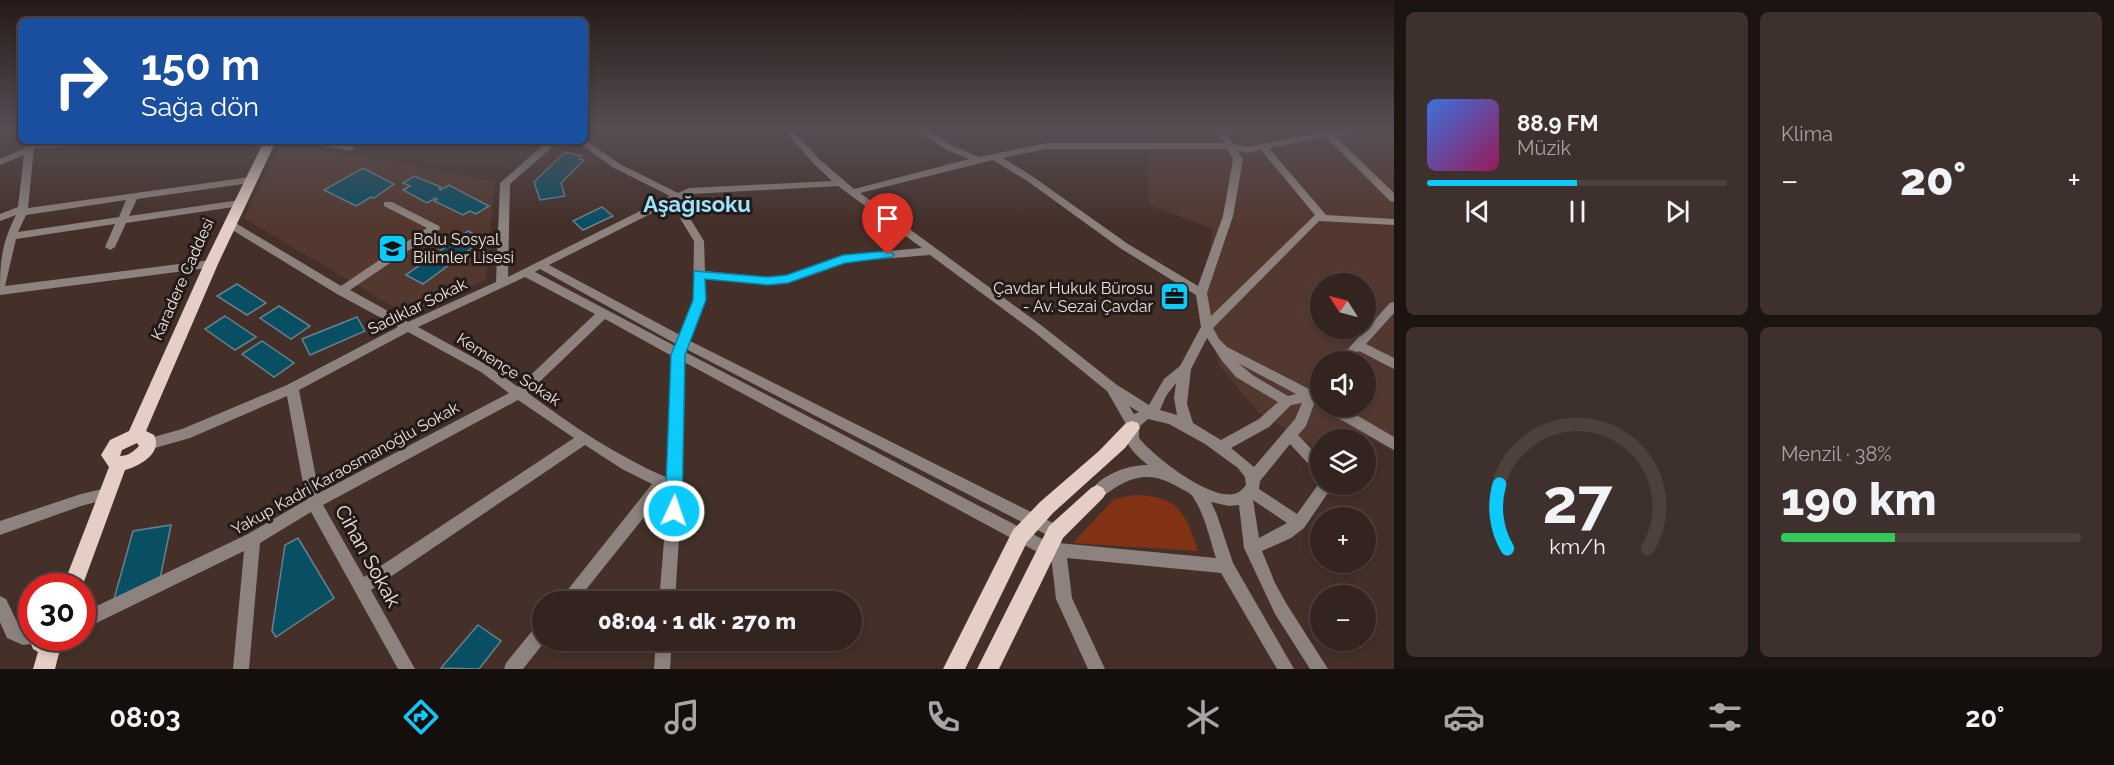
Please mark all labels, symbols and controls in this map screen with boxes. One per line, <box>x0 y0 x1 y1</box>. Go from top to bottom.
text: 150 m <box>141 41 260 90</box>
icon: right <box>42 42 120 120</box>
text: Sağa dön <box>141 91 259 122</box>
text: 88.9 FM <box>1517 110 1598 136</box>
text: Klima <box>1781 122 1833 146</box>
text: Müzik <box>1517 136 1571 160</box>
text: 20° <box>1900 153 1966 206</box>
text: − <box>1781 161 1799 200</box>
text: + <box>2067 161 2081 200</box>
district label: Aşağısoku <box>643 191 751 217</box>
pin <box>862 193 913 255</box>
icon: previous <box>1461 195 1494 228</box>
icon: pause <box>1561 195 1594 228</box>
icon: next <box>1661 195 1694 228</box>
icon: arrive <box>871 202 904 235</box>
street label: Karadere Caddesi <box>147 215 218 343</box>
place label: Bolu Sosyal Bilimler Lisesi <box>413 230 514 267</box>
school or university icon: Bolu Sosyal Bilimler Lisesi <box>376 232 408 264</box>
north arrow <box>1310 273 1376 339</box>
map controls <box>1310 273 1376 651</box>
street label: Sadıklar Sokak <box>365 274 470 339</box>
place label: Çavdar Hukuk Bürosu - Av. Sezai Çavdar <box>993 279 1153 316</box>
office icon: Çavdar Hukuk Bürosu - Av. Sezai Çavdar <box>1158 281 1190 313</box>
street label: Kemençe Sokak <box>453 329 565 410</box>
button: sound <box>1310 351 1376 417</box>
street label: Yakup Kadri Karaosmanoğlu Sokak <box>228 398 463 539</box>
button: layers <box>1310 429 1376 495</box>
text: Menzil · 38% <box>1781 442 1892 466</box>
text: 27 <box>1542 464 1613 538</box>
text: 190 km <box>1781 473 1937 526</box>
position arrow <box>642 479 706 543</box>
street label: Cihan Sokak <box>330 501 406 612</box>
button: + <box>1310 507 1376 573</box>
text: km/h <box>1549 534 1605 559</box>
speed limit sign: 30 <box>18 573 96 651</box>
button: − <box>1310 585 1376 651</box>
text: 08:04 · 1 dk · 270 m <box>598 608 796 634</box>
icon: directions <box>400 696 442 738</box>
icon: music <box>661 696 703 738</box>
icon: phone <box>922 696 964 738</box>
icon: climate <box>1182 696 1224 738</box>
icon: car <box>1443 696 1485 738</box>
icon: filters <box>1704 696 1746 738</box>
text: 08:03 <box>109 702 181 733</box>
text: 20° <box>1965 702 2004 733</box>

